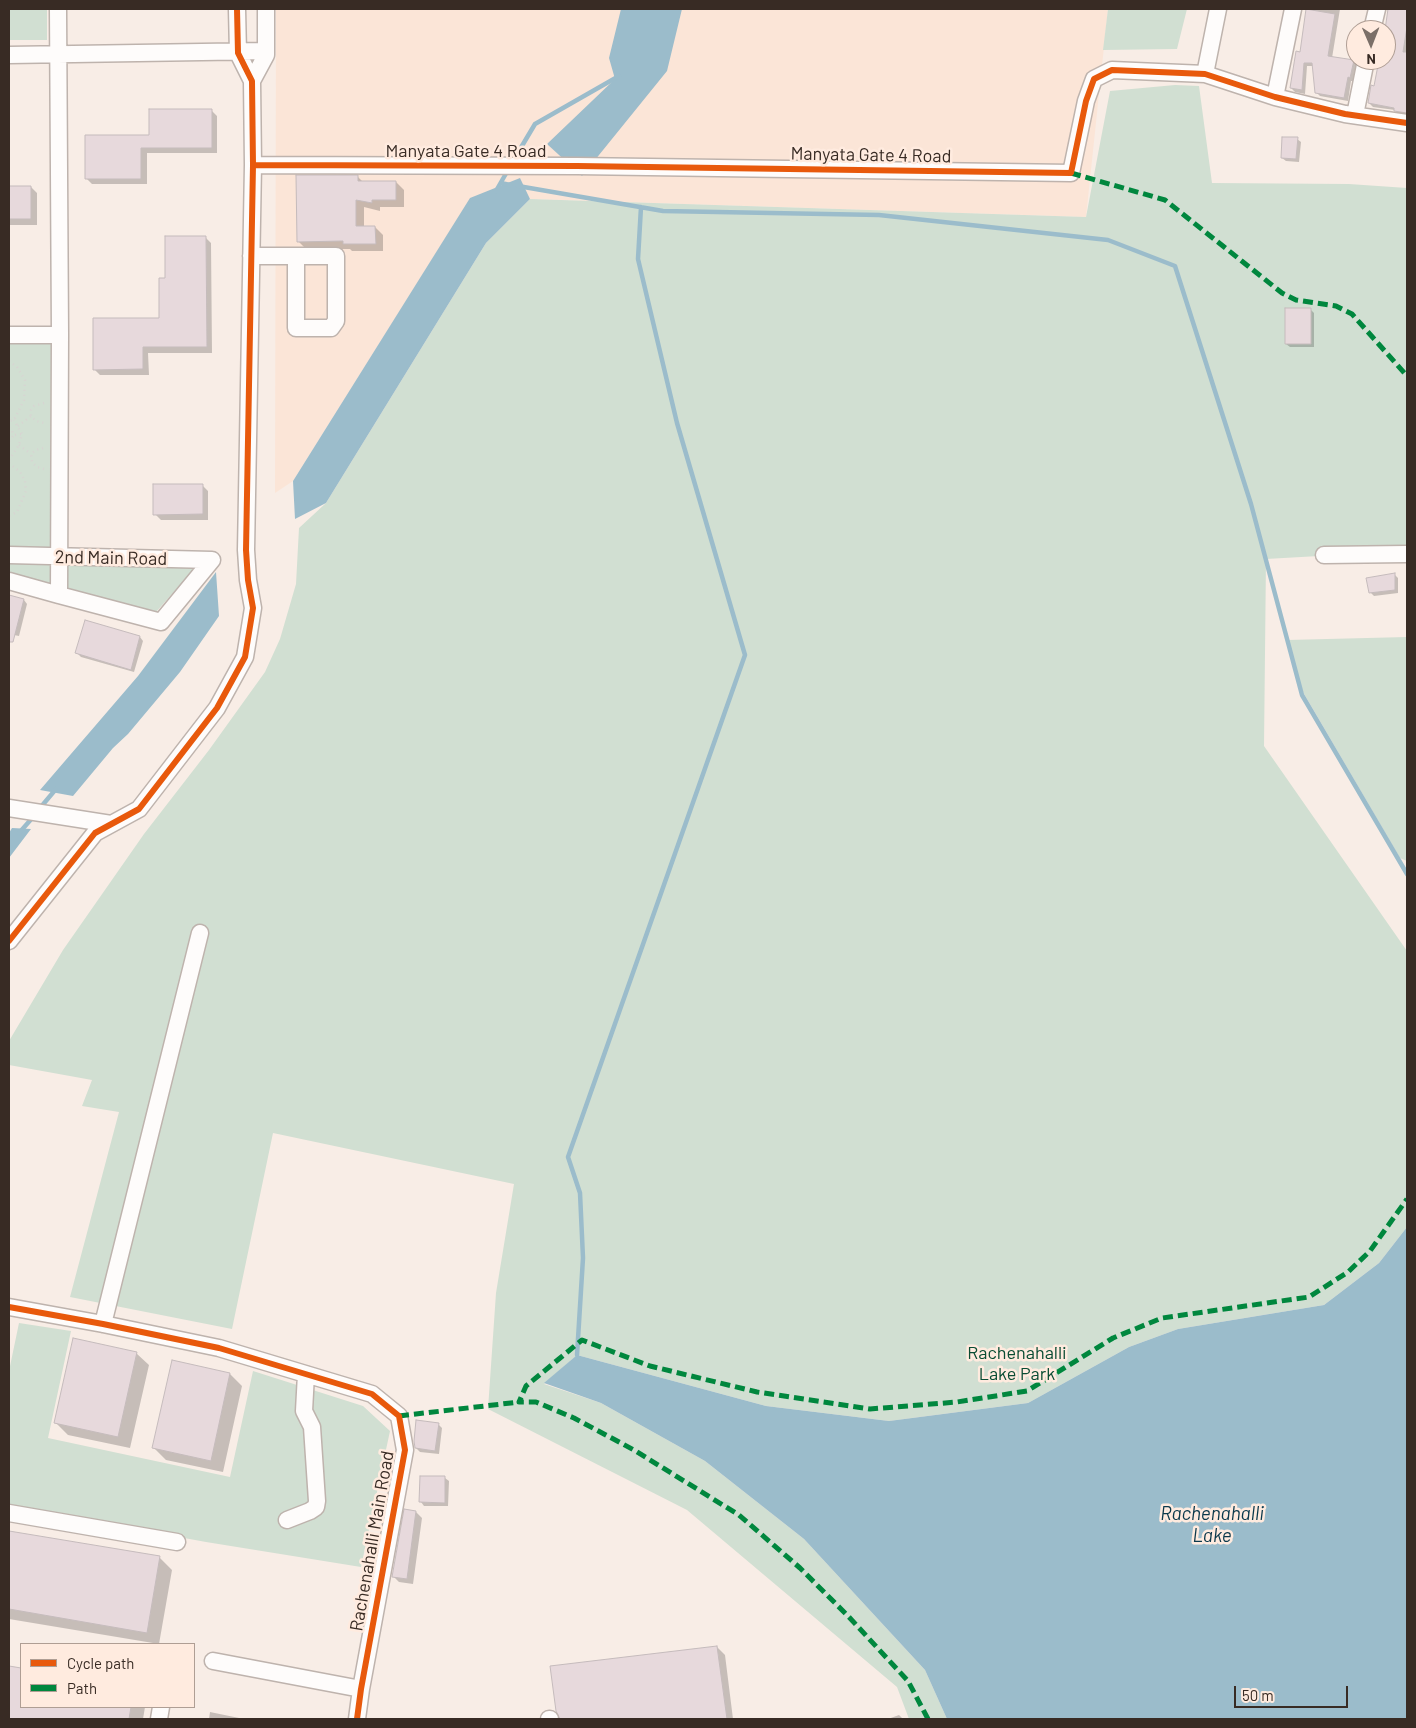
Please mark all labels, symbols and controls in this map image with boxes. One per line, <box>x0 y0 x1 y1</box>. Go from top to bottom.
north arrow <box>1346 20 1396 70</box>
text: N <box>1366 51 1376 68</box>
street label: Manyata Gate 4 Road <box>385 140 547 162</box>
street label: Manyata Gate 4 Road <box>790 143 952 167</box>
street label: 2nd Main Road <box>55 546 167 570</box>
park label: Rachenahalli Lake Park <box>967 1342 1067 1385</box>
street label: Rachenahalli Main Road <box>345 1449 399 1633</box>
water label: Rachenahalli Lake <box>1160 1503 1264 1547</box>
legend <box>20 1643 195 1708</box>
text: Cycle path <box>67 1654 134 1672</box>
scale bar <box>1236 1676 1350 1708</box>
text: Path <box>67 1679 97 1697</box>
text: 50 m <box>1242 1686 1274 1704</box>

